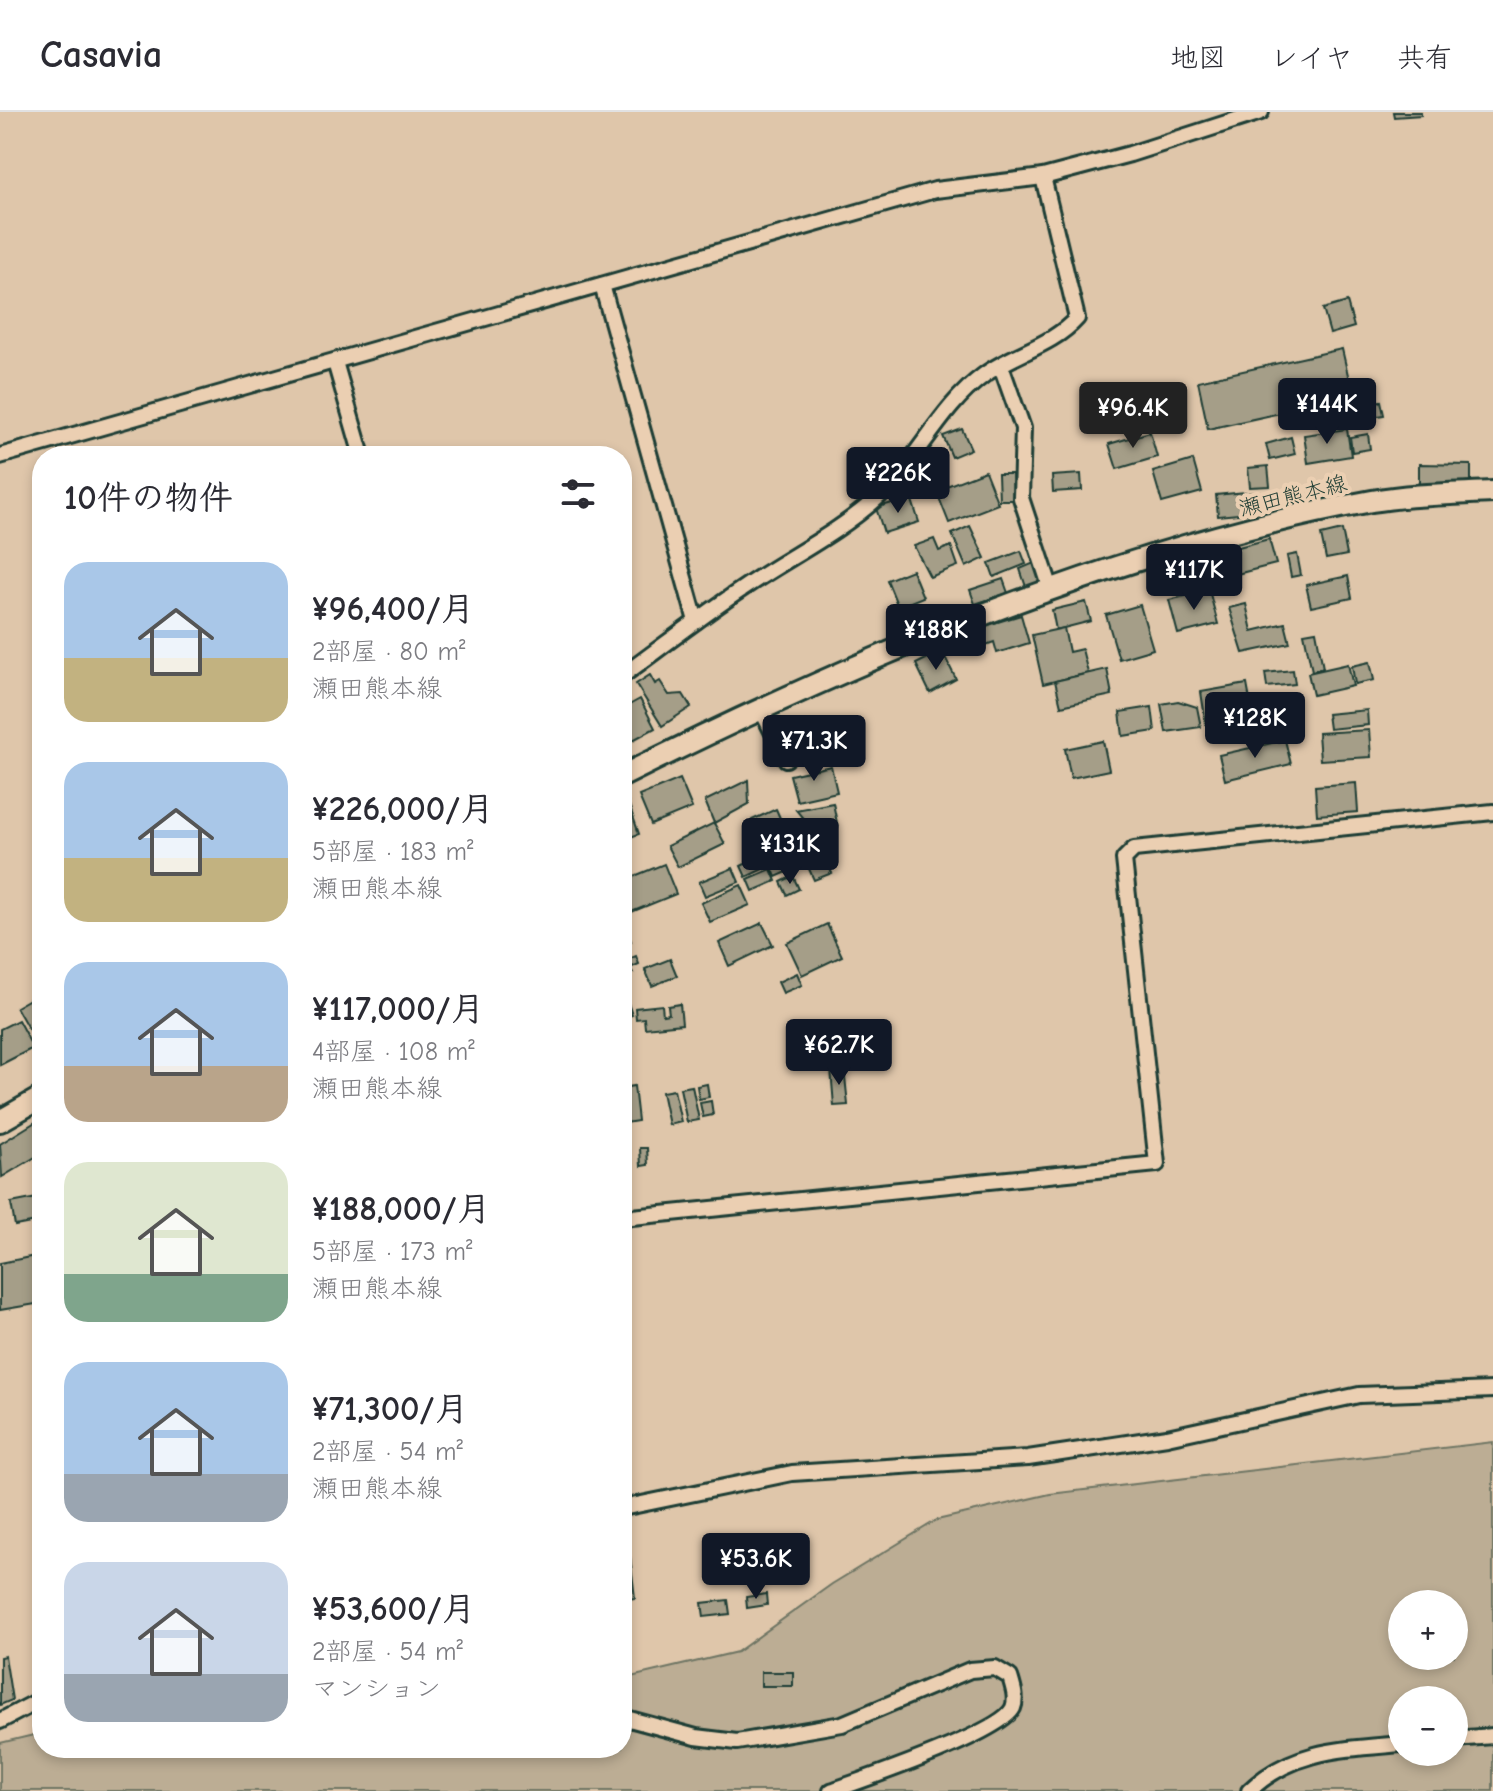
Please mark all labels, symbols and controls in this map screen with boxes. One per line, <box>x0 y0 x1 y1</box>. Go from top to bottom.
text: Casavia <box>40 33 162 77</box>
text: 地図 <box>1170 42 1226 74</box>
text: レイヤ <box>1270 42 1353 74</box>
text: 共有 <box>1397 42 1453 74</box>
pin: ¥144K <box>1271 378 1383 446</box>
pin: ¥96.4K <box>1068 382 1198 450</box>
text: ¥144K <box>1296 389 1358 419</box>
text: ¥96.4K <box>1097 393 1169 423</box>
pin: ¥226K <box>842 447 954 515</box>
text: ¥226K <box>865 458 931 488</box>
street label: 瀬田熊本線 <box>1236 470 1350 522</box>
icon: filters <box>556 472 600 516</box>
text: 10件の物件 <box>64 478 233 518</box>
pin: ¥117K <box>1138 544 1250 612</box>
text: ¥117K <box>1164 555 1224 585</box>
text: ¥96,400/月 <box>312 589 475 629</box>
icon: home <box>128 594 224 690</box>
pin: ¥188K <box>880 604 992 672</box>
text: ¥188K <box>904 615 968 645</box>
text: 2部屋 · 80 m² <box>312 637 465 667</box>
text: 瀬田熊本線 <box>312 674 442 704</box>
pin: ¥128K <box>1199 692 1311 760</box>
text: ¥128K <box>1223 703 1287 733</box>
pin: ¥71.3K <box>749 715 879 783</box>
text: ¥71.3K <box>781 726 847 756</box>
text: ¥226,000/月 <box>312 789 494 829</box>
icon: home <box>128 794 224 890</box>
pin: ¥131K <box>734 818 846 886</box>
text: ¥131K <box>760 829 820 859</box>
text: 5部屋 · 183 m² <box>312 837 474 867</box>
text: 瀬田熊本線 <box>312 874 442 904</box>
text: ¥117,000/月 <box>312 989 484 1029</box>
icon: home <box>128 994 224 1090</box>
pin: ¥62.7K <box>774 1019 904 1087</box>
text: ¥62.7K <box>804 1030 874 1060</box>
text: 4部屋 · 108 m² <box>312 1037 475 1067</box>
text: 瀬田熊本線 <box>312 1074 442 1104</box>
text: ¥188,000/月 <box>312 1189 491 1229</box>
icon: home <box>128 1194 224 1290</box>
text: 5部屋 · 173 m² <box>312 1237 472 1267</box>
text: 瀬田熊本線 <box>312 1274 442 1304</box>
text: ¥71,300/月 <box>312 1389 468 1429</box>
icon: home <box>128 1394 224 1490</box>
text: 2部屋 · 54 m² <box>312 1437 463 1467</box>
text: 瀬田熊本線 <box>312 1474 442 1504</box>
pin: ¥53.6K <box>691 1533 821 1601</box>
text: ¥53.6K <box>720 1544 792 1574</box>
text: ¥53,600/月 <box>312 1589 476 1629</box>
map controls <box>1388 1590 1468 1766</box>
button: + <box>1388 1590 1468 1670</box>
icon: home <box>128 1594 224 1690</box>
text: 2部屋 · 54 m² <box>312 1637 463 1667</box>
text: マンション <box>312 1674 441 1704</box>
button: − <box>1388 1686 1468 1766</box>

